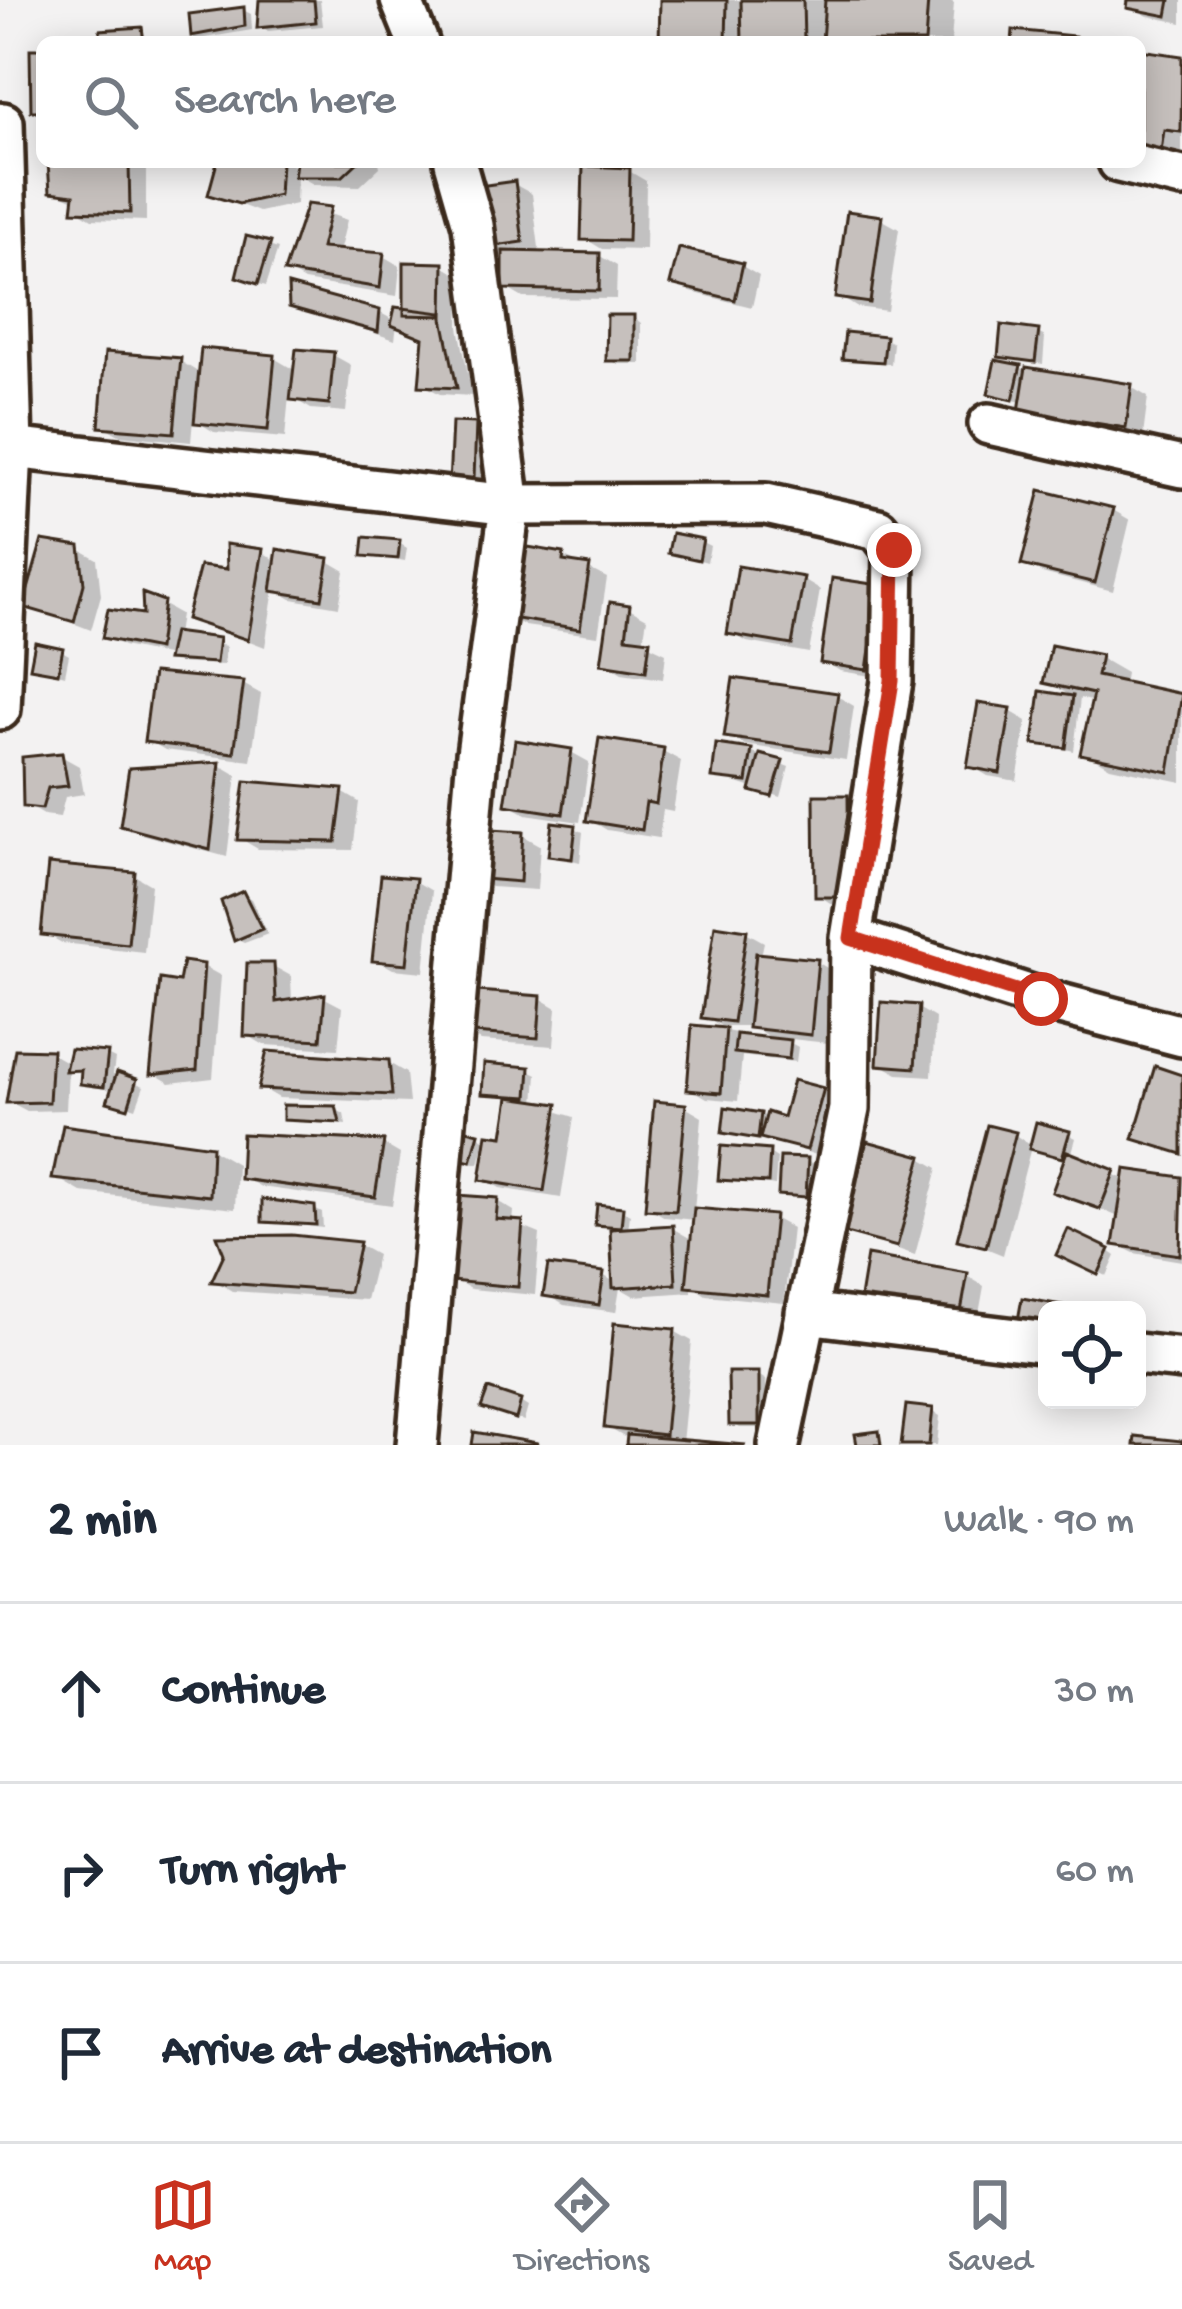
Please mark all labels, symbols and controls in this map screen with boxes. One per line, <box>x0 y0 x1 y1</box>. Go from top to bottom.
search box <box>36 36 1146 168</box>
icon: search <box>78 69 144 135</box>
text: Search here <box>174 76 396 129</box>
route end <box>867 523 921 577</box>
route start <box>1014 972 1068 1026</box>
map controls <box>1038 1301 1146 1409</box>
button: locate <box>1038 1301 1146 1409</box>
text: 2 min <box>48 1493 157 1553</box>
text: Walk · 90 m <box>944 1500 1134 1546</box>
icon: ahead <box>48 1660 114 1726</box>
text: Continue <box>162 1666 325 1719</box>
text: 30 m <box>1055 1670 1134 1716</box>
icon: right <box>48 1840 114 1906</box>
text: Turn right <box>162 1846 342 1899</box>
text: 60 m <box>1055 1850 1134 1896</box>
icon: arrive <box>48 2020 114 2086</box>
text: Arrive at destination <box>162 2026 551 2079</box>
tab: Map <box>150 2172 216 2282</box>
tab: Directions <box>515 2172 649 2282</box>
tab: Saved <box>948 2172 1032 2282</box>

